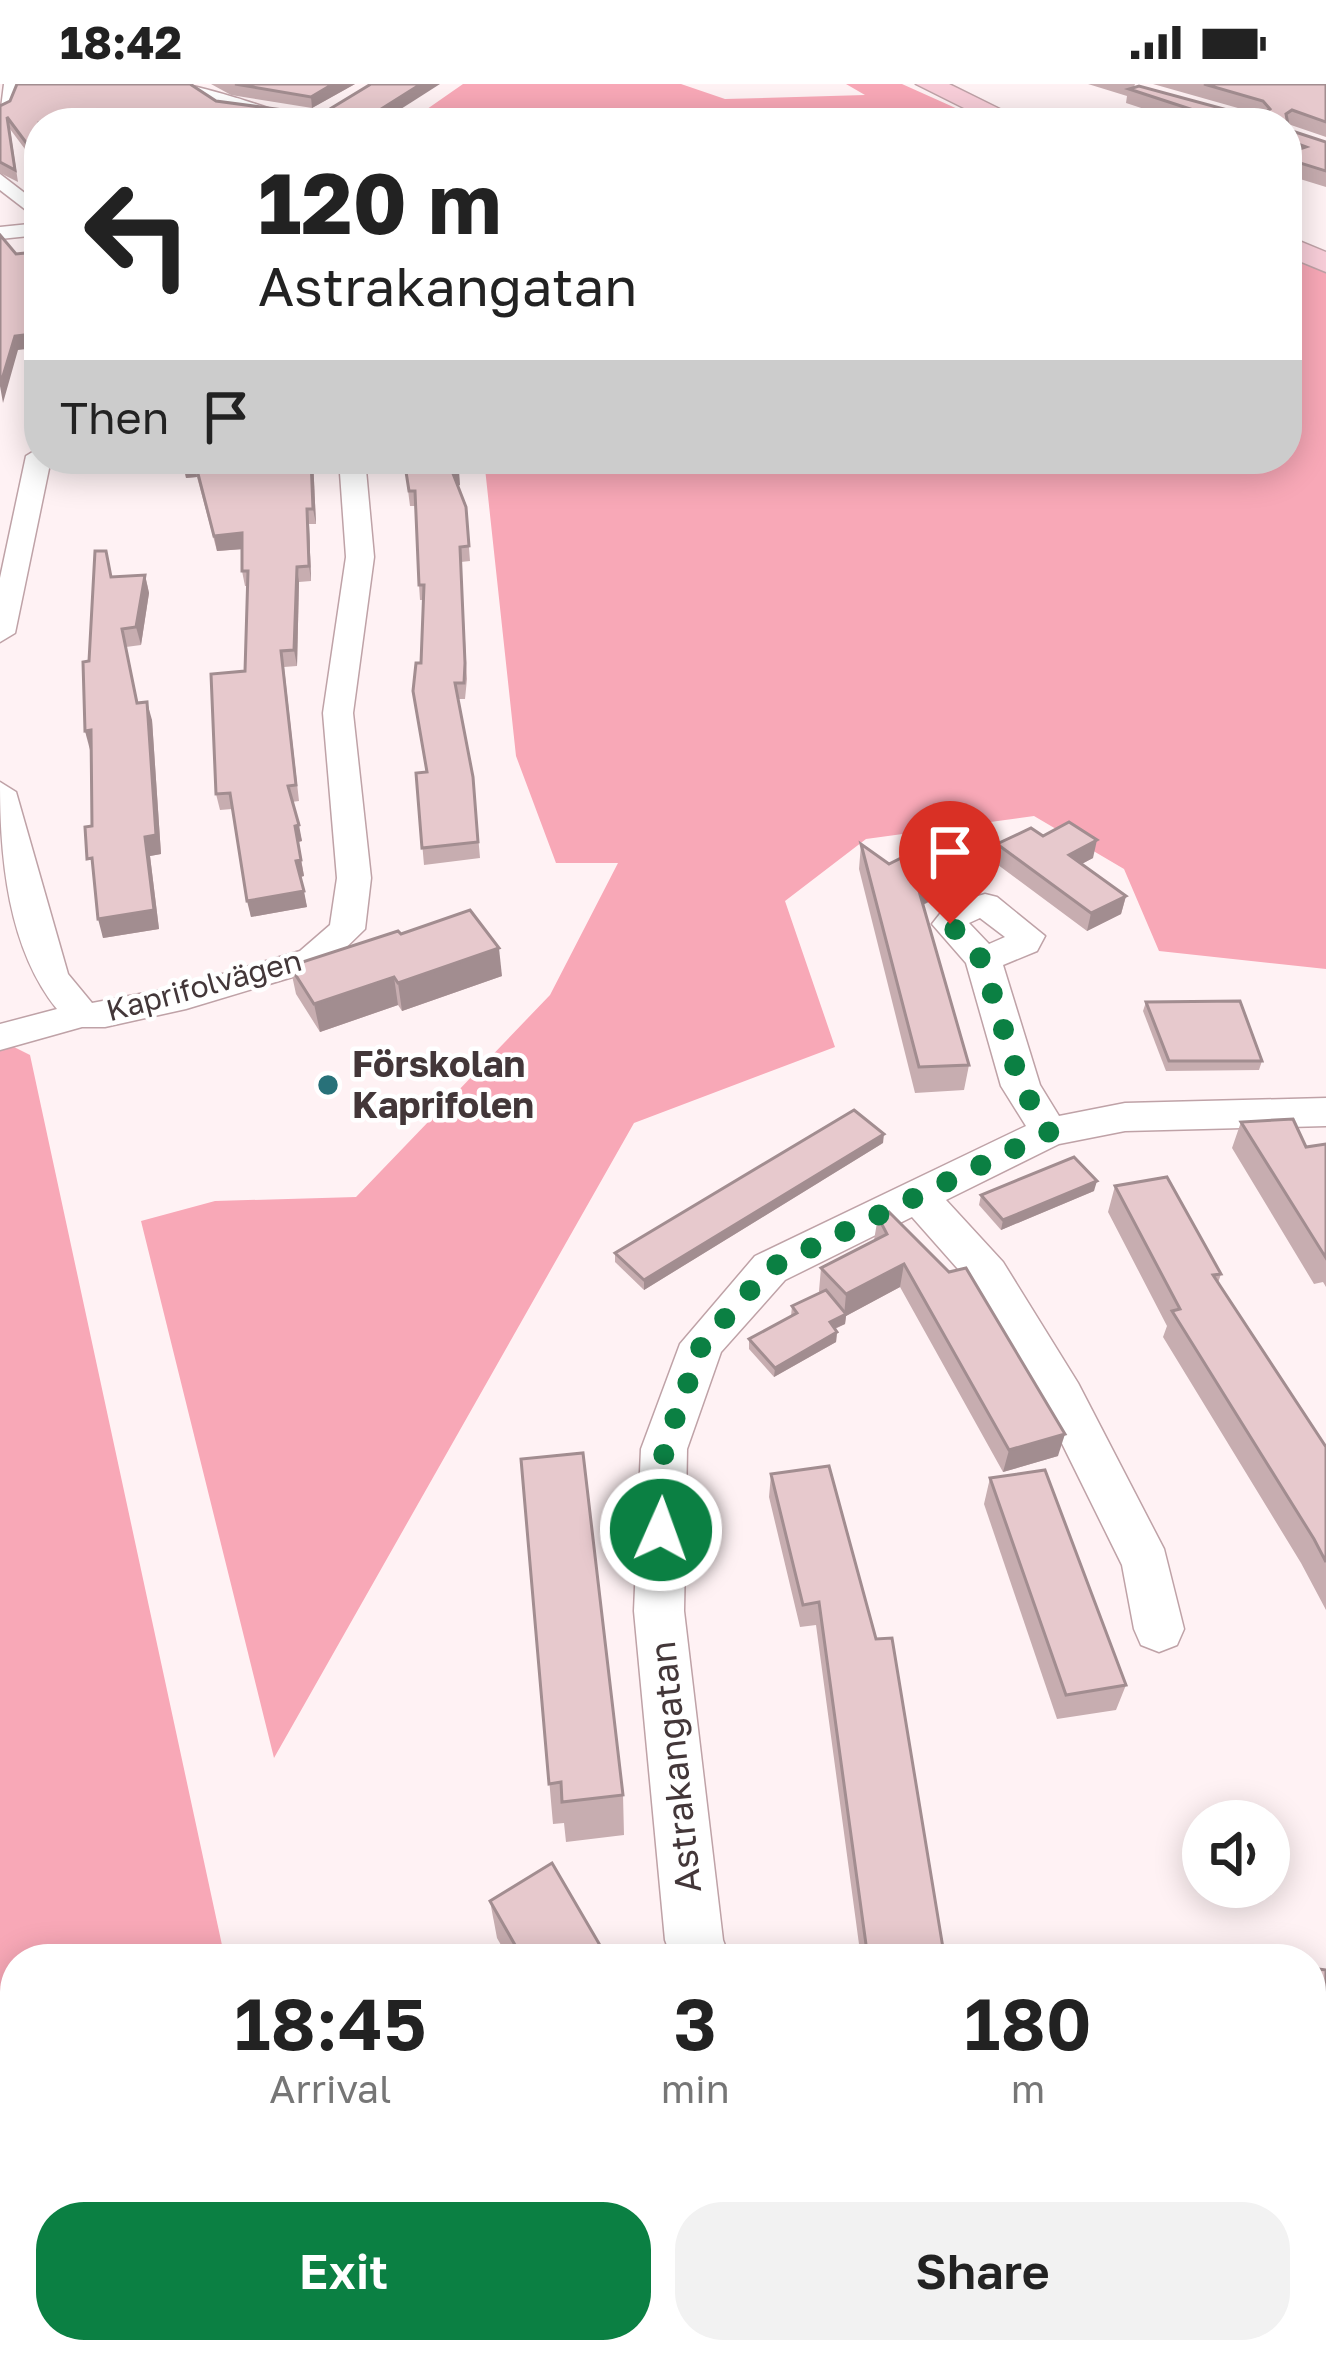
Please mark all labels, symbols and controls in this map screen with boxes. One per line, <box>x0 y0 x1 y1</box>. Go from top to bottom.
text: 18:42 <box>60 15 182 69</box>
text: 120 m <box>258 152 502 252</box>
icon: left <box>60 156 216 312</box>
text: Astrakangatan <box>258 253 637 318</box>
icon: arrive <box>193 384 259 450</box>
text: Then <box>60 390 169 444</box>
pin <box>899 801 1001 924</box>
icon: arrive <box>917 819 983 885</box>
street label: Kaprifolvägen <box>102 942 305 1028</box>
place label: Förskolan Kaprifolen <box>352 1042 534 1126</box>
marker: Förskolan Kaprifolen <box>315 1072 341 1098</box>
position arrow <box>598 1467 724 1593</box>
street label: Astrakangatan <box>640 1639 709 1895</box>
map controls <box>1182 1800 1290 1908</box>
button: sound <box>1182 1800 1290 1908</box>
text: 18:45 <box>234 1979 427 2066</box>
text: 3 <box>674 1979 717 2066</box>
text: 180 <box>964 1979 1092 2066</box>
text: Arrival <box>269 2065 392 2112</box>
text: min <box>661 2065 730 2112</box>
text: m <box>1011 2065 1045 2112</box>
button: Exit <box>36 2202 651 2340</box>
button: Share <box>675 2202 1290 2340</box>

